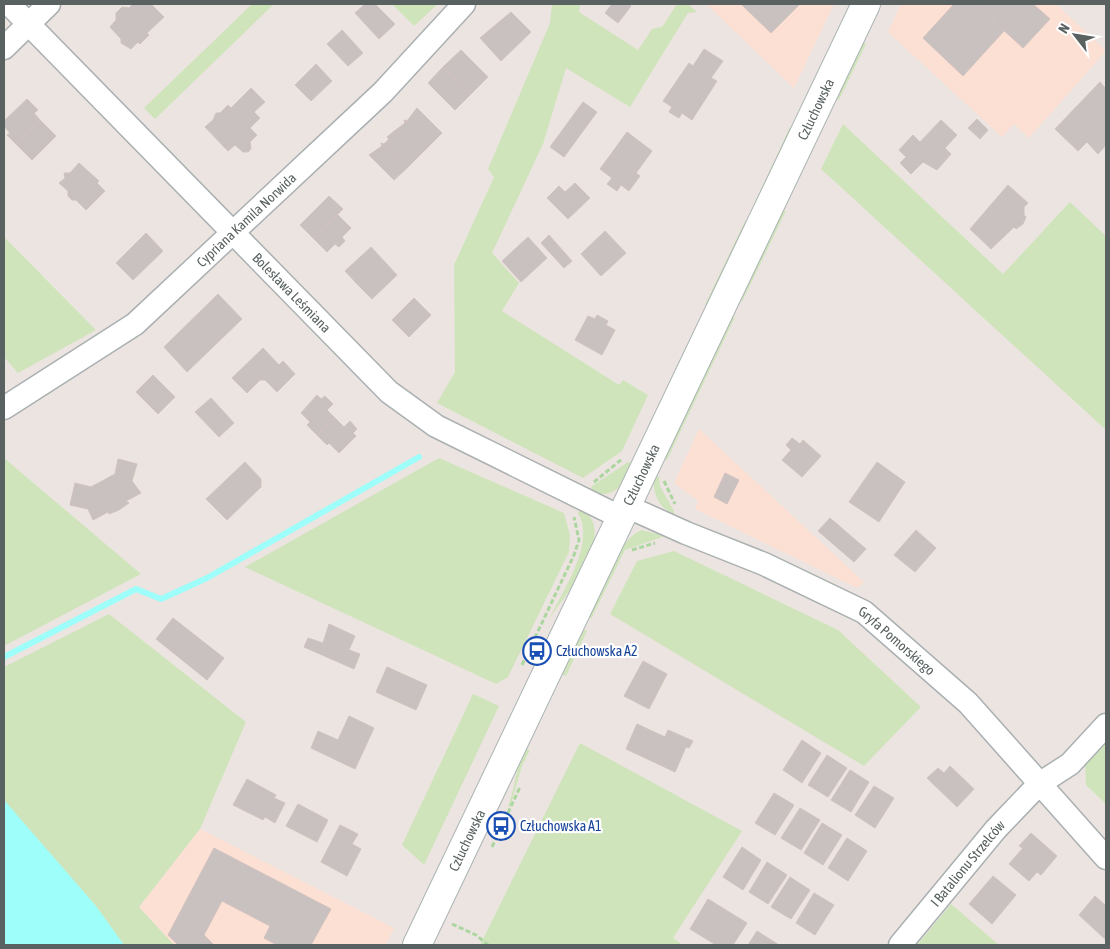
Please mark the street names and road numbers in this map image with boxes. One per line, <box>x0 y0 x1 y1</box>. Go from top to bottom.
street label: Człuchowska <box>794 76 837 143</box>
street label: Cypriana Kamila Norwida <box>193 170 299 270</box>
street label: Bolesława Leśmiana <box>249 250 334 336</box>
street label: Człuchowska <box>620 441 663 508</box>
street label: Gryfa Pomorskiego <box>856 603 938 678</box>
street label: Człuchowska <box>445 807 488 874</box>
street label: I Batalionu Strzelców <box>927 816 1008 910</box>

